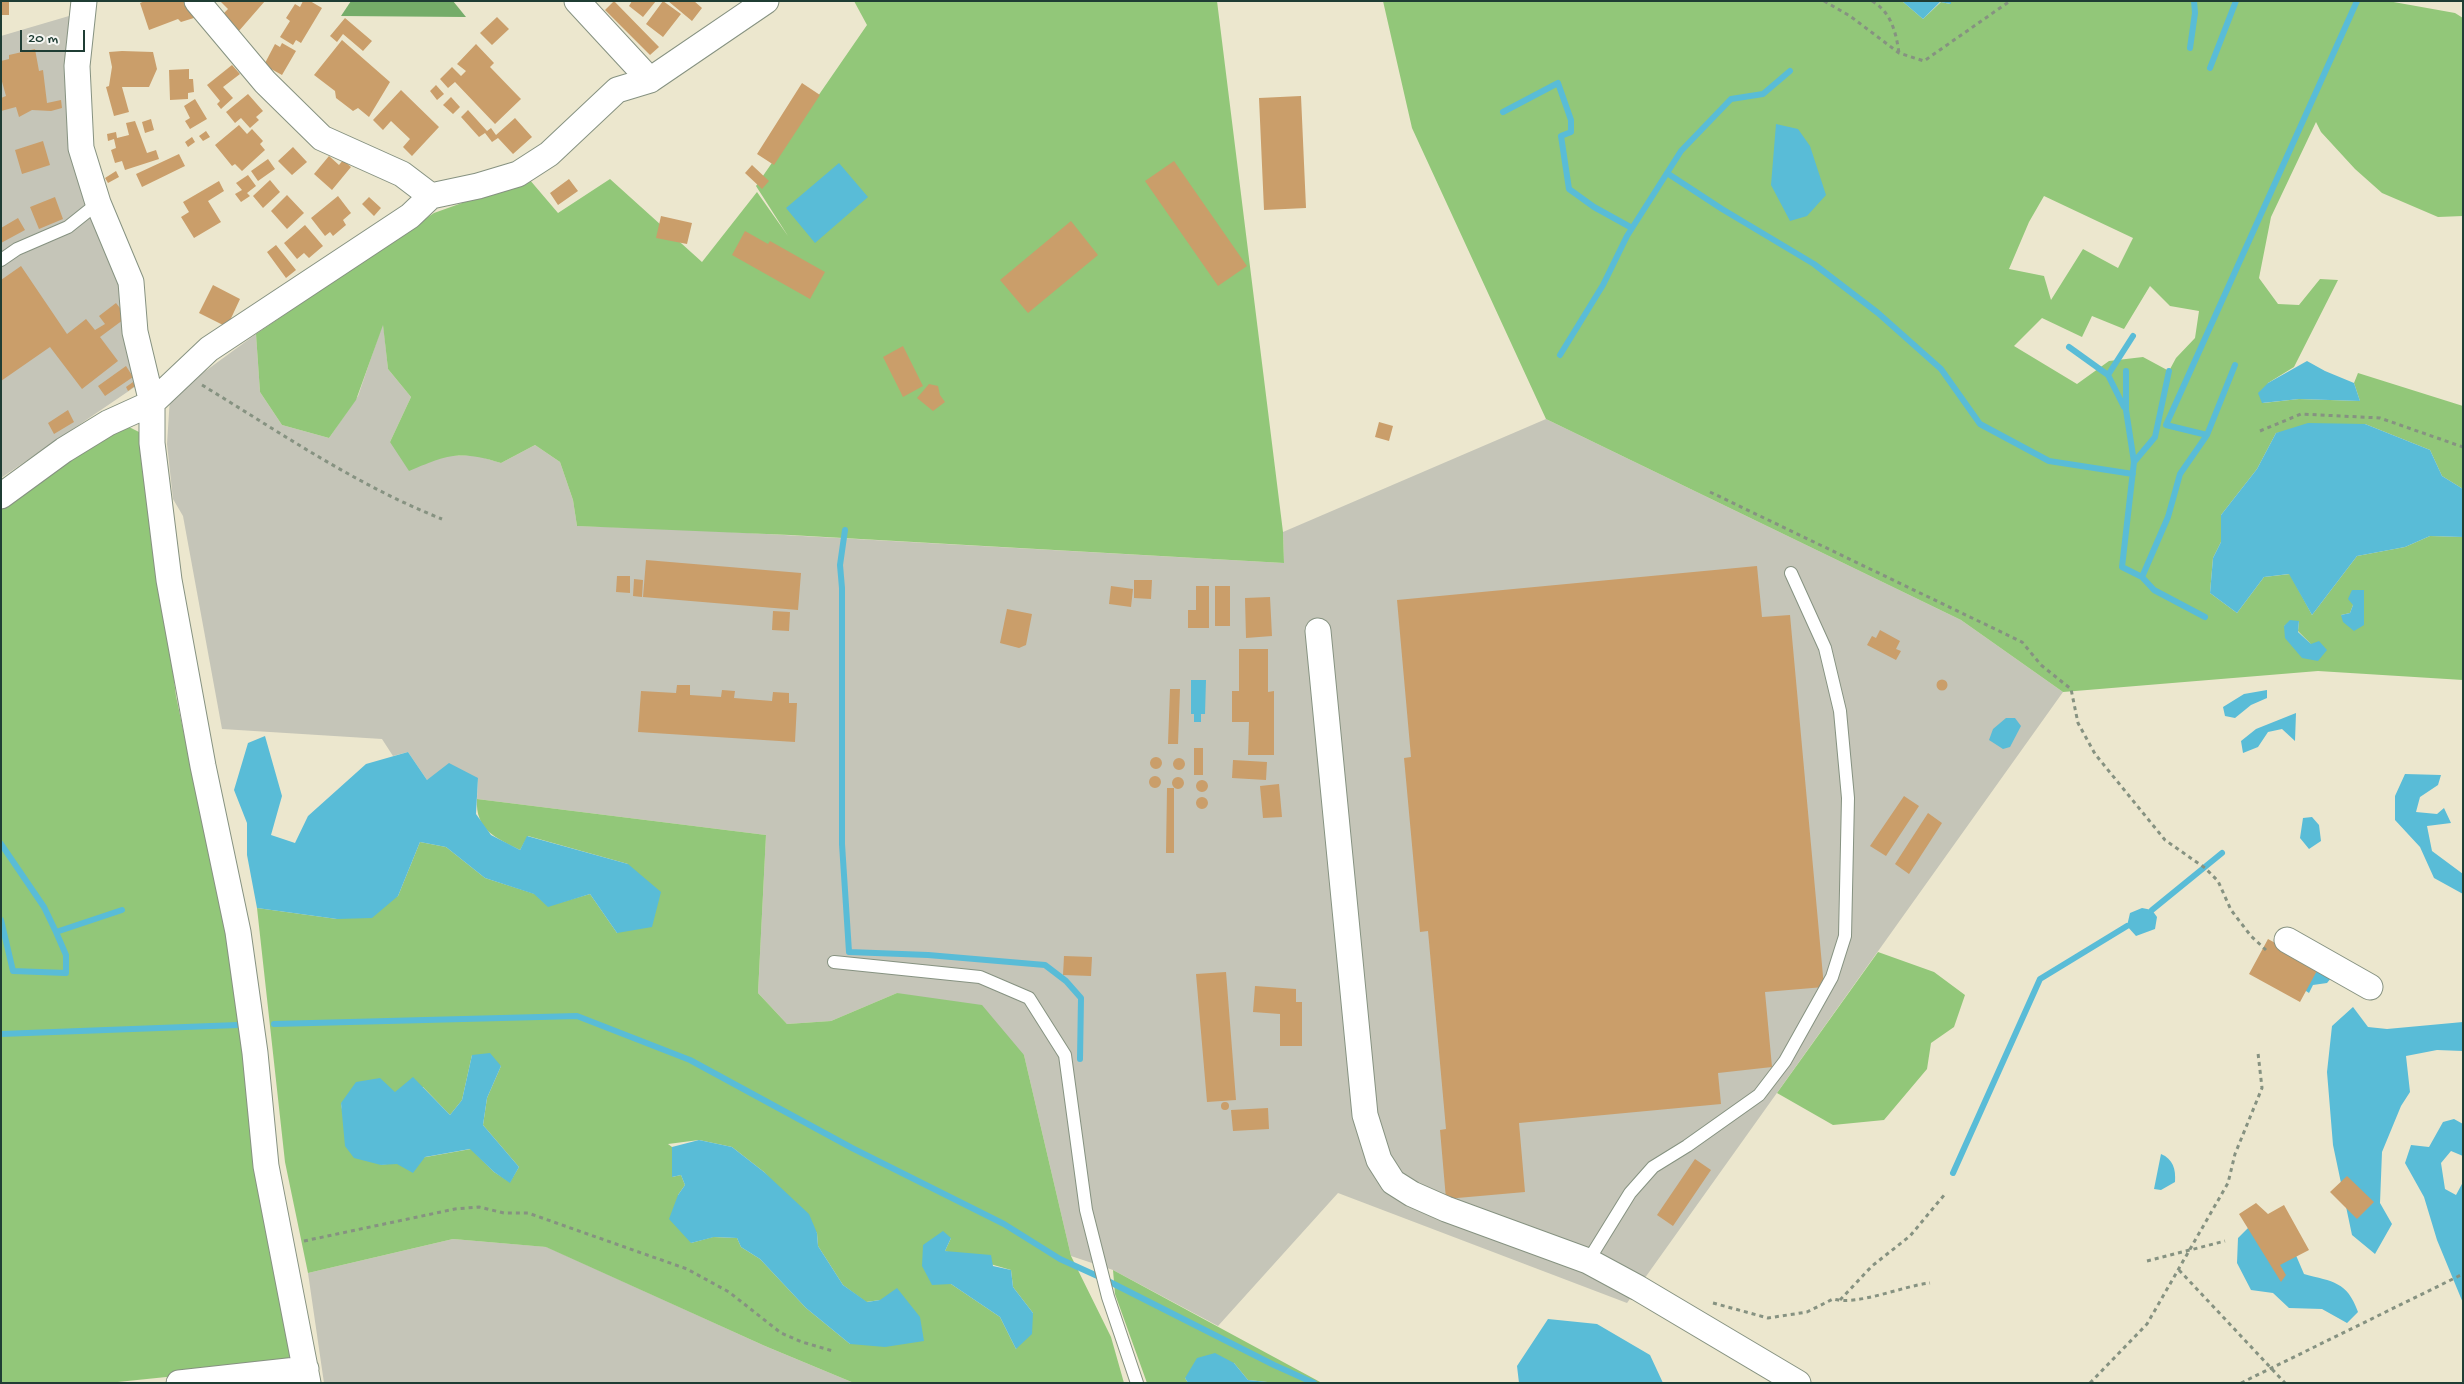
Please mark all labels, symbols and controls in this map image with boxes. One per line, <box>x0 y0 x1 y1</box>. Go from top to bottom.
scale bar <box>22 20 88 52</box>
text: 20 m <box>28 30 58 48</box>

